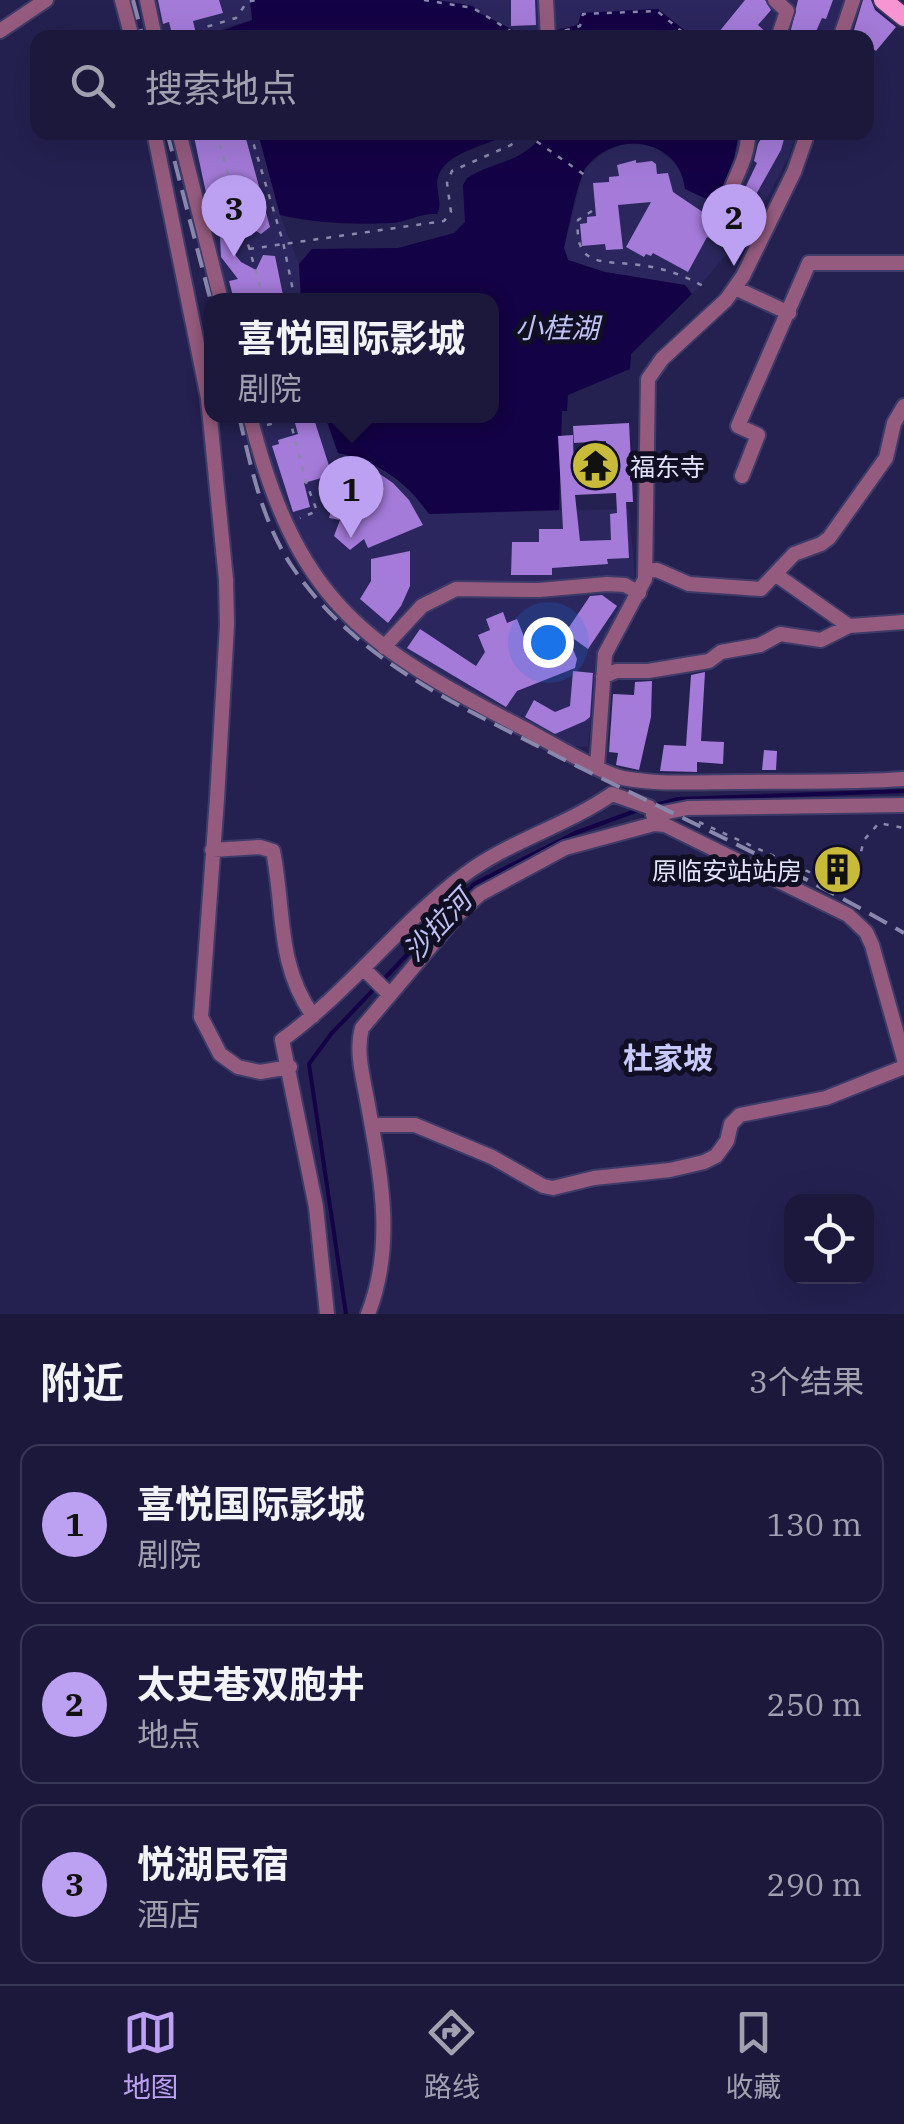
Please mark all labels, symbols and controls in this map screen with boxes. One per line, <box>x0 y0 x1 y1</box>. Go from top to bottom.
search box <box>30 30 874 140</box>
icon: search <box>65 58 120 113</box>
text: 搜索地点 <box>145 63 297 112</box>
pin: 3 <box>202 174 266 257</box>
pin: 2 <box>702 184 766 266</box>
popup <box>204 293 499 423</box>
water label: 小桂湖 <box>515 309 603 346</box>
text: 喜悦国际影城 <box>237 313 466 362</box>
text: 剧院 <box>237 367 302 409</box>
temple icon: 福东寺 <box>569 440 621 492</box>
place label: 福东寺 <box>630 450 705 483</box>
pin: 1 <box>318 456 384 538</box>
your location <box>523 617 574 668</box>
building icon: 原临安站站房 <box>811 844 863 896</box>
place label: 原临安站站房 <box>652 854 802 887</box>
water label: 沙拉河 <box>395 878 483 968</box>
district label: 杜家坡 <box>623 1038 713 1077</box>
map controls <box>784 1194 874 1284</box>
button: locate <box>784 1194 874 1284</box>
text: 附近 <box>40 1355 124 1410</box>
text: 3个结果 <box>749 1360 864 1402</box>
text: 喜悦国际影城 <box>137 1479 365 1528</box>
text: 1 <box>65 1503 84 1545</box>
text: 130 m <box>766 1503 862 1545</box>
text: 剧院 <box>137 1533 201 1575</box>
text: 太史巷双胞井 <box>137 1659 365 1708</box>
text: 2 <box>65 1683 84 1725</box>
text: 250 m <box>766 1683 862 1725</box>
text: 地点 <box>137 1713 201 1755</box>
text: 悦湖民宿 <box>137 1839 289 1888</box>
text: 3 <box>65 1863 84 1905</box>
text: 290 m <box>766 1863 862 1905</box>
text: 酒店 <box>137 1893 201 1935</box>
tab: 地图 <box>123 2005 179 2105</box>
tab: 路线 <box>424 2005 480 2105</box>
tab: 收藏 <box>725 2005 781 2105</box>

